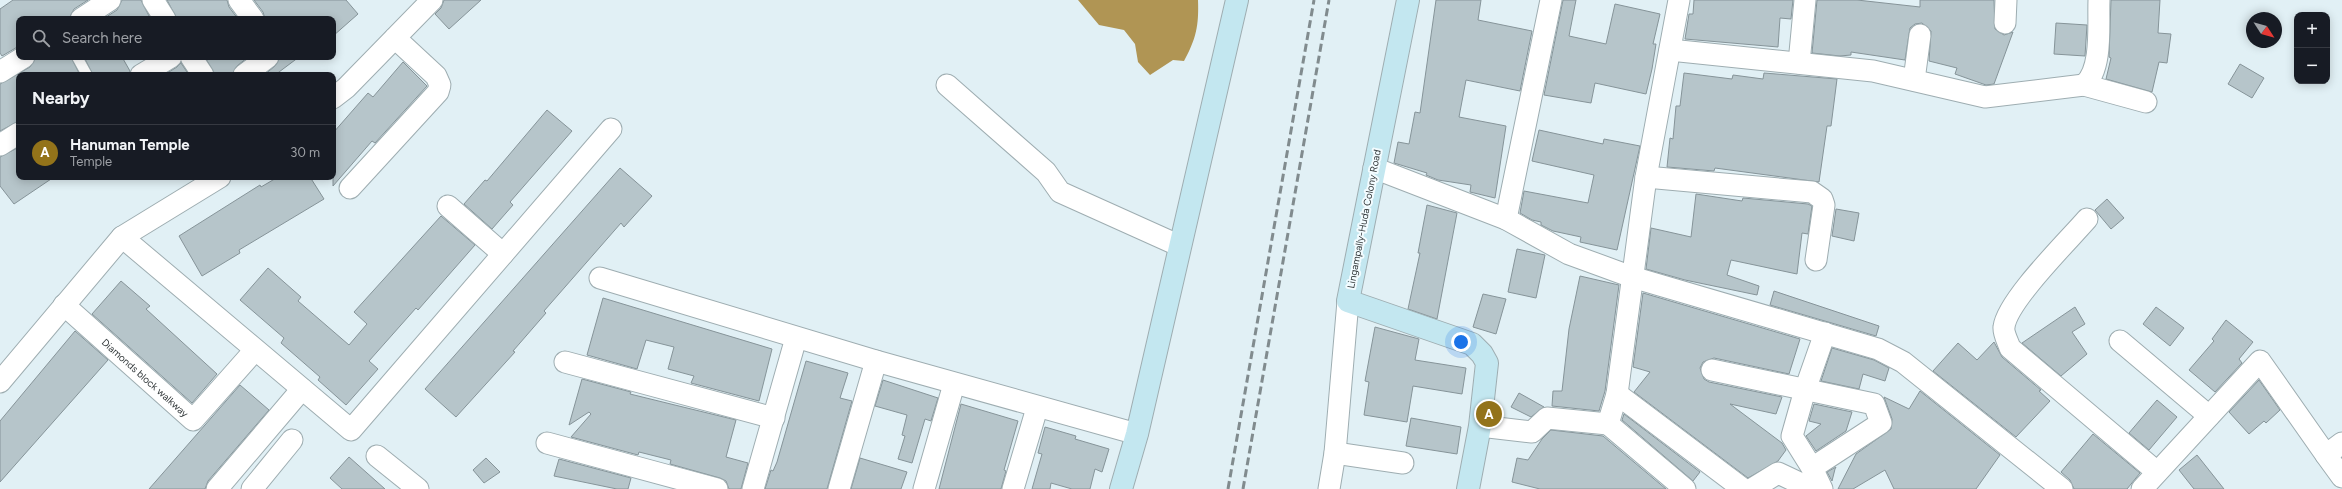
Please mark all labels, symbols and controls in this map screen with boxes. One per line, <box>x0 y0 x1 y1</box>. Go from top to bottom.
north arrow <box>2246 12 2282 48</box>
map controls <box>2294 12 2330 84</box>
button: + <box>2294 12 2330 48</box>
search box <box>16 16 336 60</box>
icon: search <box>30 27 52 49</box>
text: Search here <box>62 29 142 47</box>
button: − <box>2294 48 2330 84</box>
text: Nearby <box>32 88 90 108</box>
text: Hanuman Temple <box>70 136 190 154</box>
text: A <box>40 145 50 160</box>
text: 30 m <box>290 145 320 160</box>
street label: Lingampally-Huda Colony Road <box>1344 148 1384 290</box>
text: Temple <box>70 154 112 169</box>
your location <box>1451 332 1471 352</box>
street label: Diamonds block walkway <box>99 335 192 420</box>
pin: A <box>1476 399 1502 429</box>

